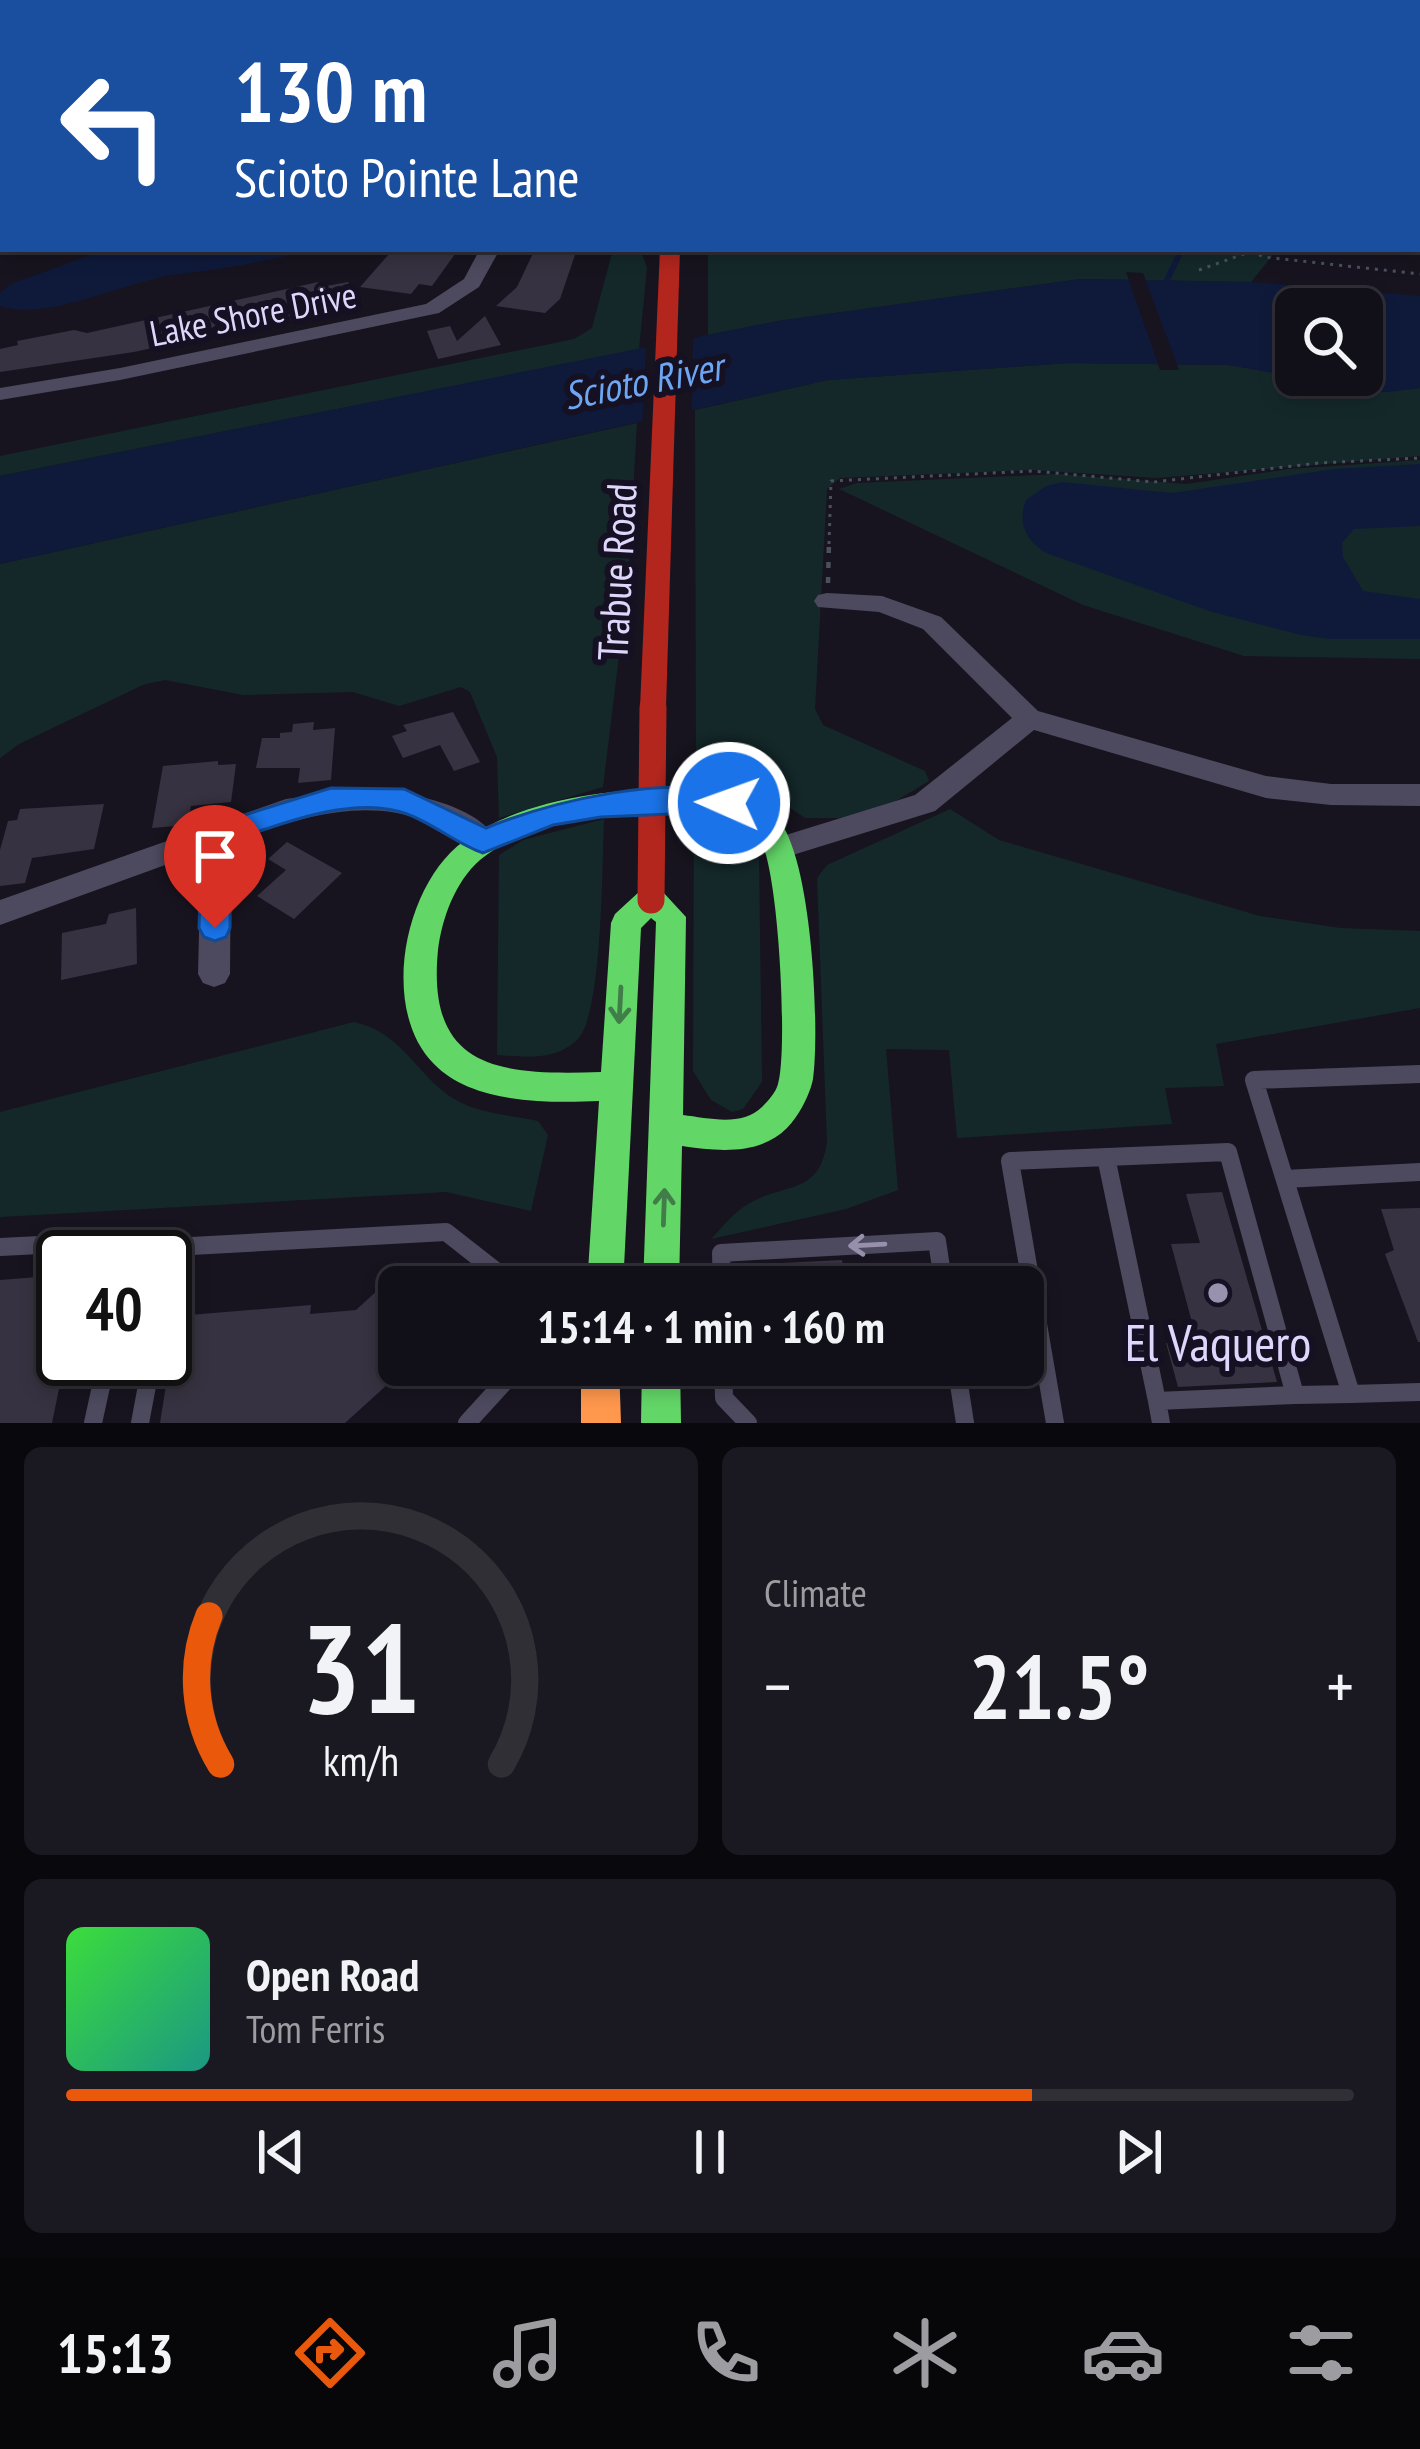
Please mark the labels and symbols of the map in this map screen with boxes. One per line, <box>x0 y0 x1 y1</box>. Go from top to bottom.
street label: Lake Shore Drive <box>146 270 360 357</box>
water label: Scioto River <box>559 339 732 421</box>
street label: Trabue Road <box>584 482 649 662</box>
position arrow <box>666 740 792 866</box>
pin <box>164 805 266 928</box>
one-way arrow <box>608 985 631 1024</box>
one-way arrow <box>653 1188 676 1227</box>
speed limit sign: 40 <box>36 1230 192 1386</box>
one-way arrow <box>848 1234 887 1257</box>
marker: El Vaquero <box>1205 1280 1231 1306</box>
place label: El Vaquero <box>1125 1309 1311 1375</box>

